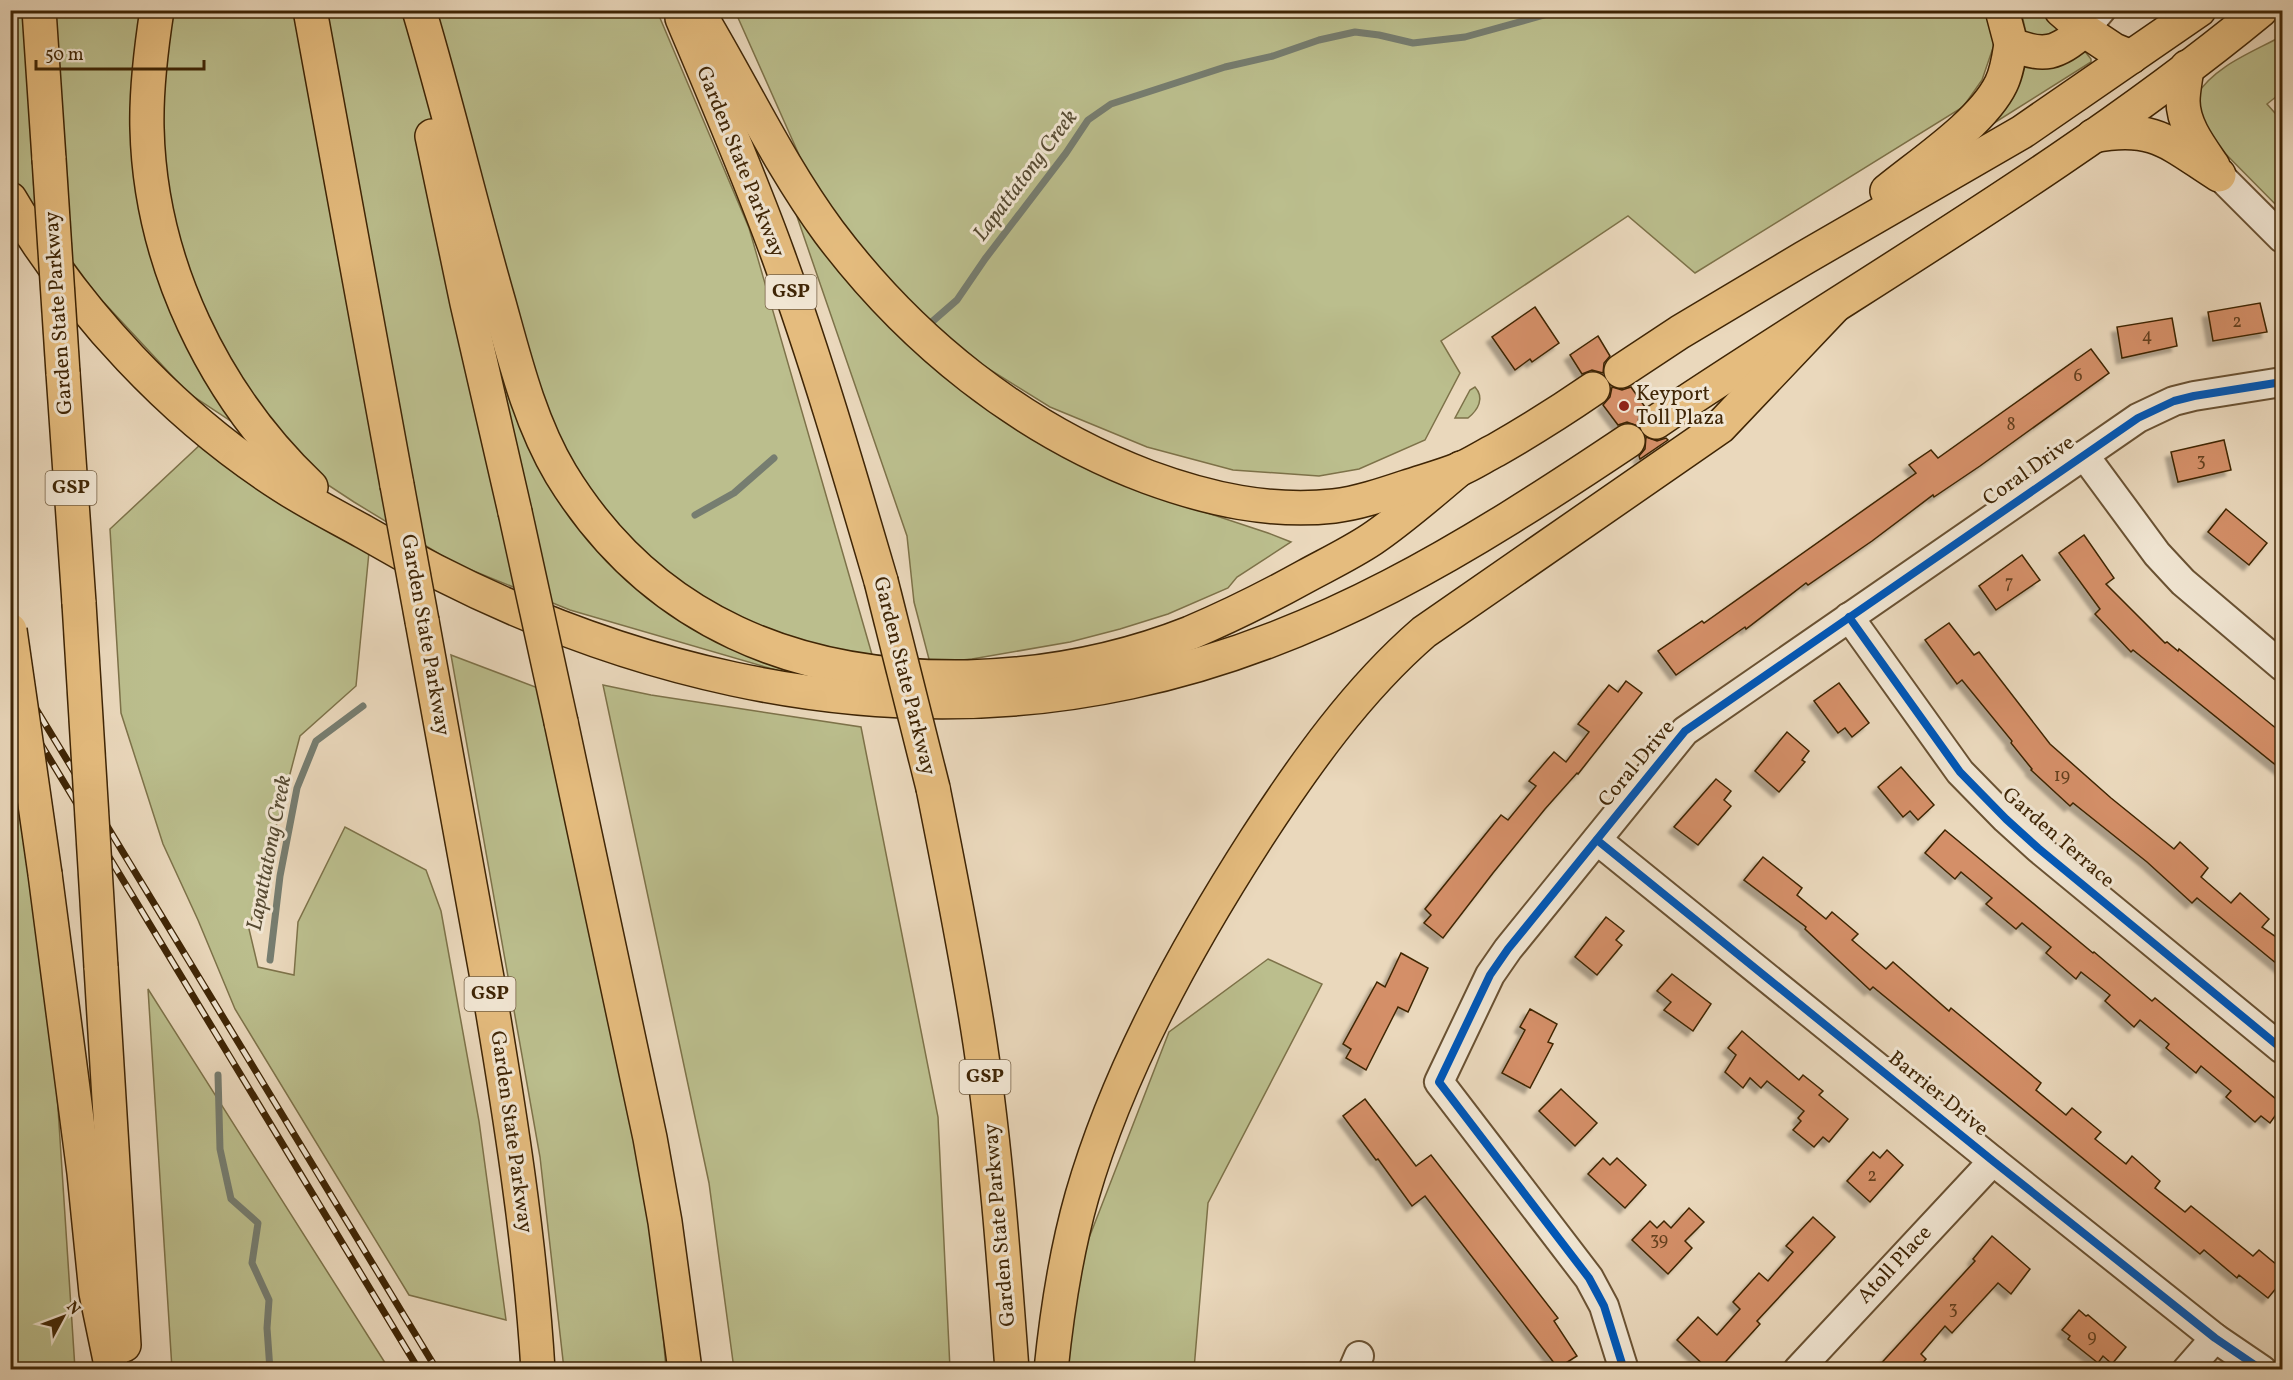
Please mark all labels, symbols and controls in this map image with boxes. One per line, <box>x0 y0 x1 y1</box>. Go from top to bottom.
scale bar <box>36 33 204 71</box>
text: 50 m <box>45 43 84 68</box>
street label: Garden State Parkway <box>688 62 792 263</box>
water label: Lapattatong Creek <box>966 104 1086 248</box>
street label: Garden State Parkway <box>37 210 81 416</box>
road number: GSP <box>766 275 816 309</box>
house number: 2 <box>2232 310 2242 335</box>
house number: 4 <box>2142 324 2152 349</box>
house number: 6 <box>2073 364 2083 389</box>
place label: Keyport Toll Plaza <box>1636 380 1724 433</box>
marker: Keyport Toll Plaza <box>1617 399 1631 413</box>
house number: 8 <box>2006 413 2016 438</box>
street label: Coral Drive <box>1977 429 2081 513</box>
house number: 3 <box>2196 449 2206 474</box>
road number: GSP <box>46 471 97 505</box>
street label: Garden State Parkway <box>393 532 457 739</box>
house number: 7 <box>2005 571 2013 596</box>
street label: Garden State Parkway <box>865 574 943 779</box>
street label: Coral Drive <box>1592 714 1682 814</box>
house number: 19 <box>2054 764 2070 789</box>
water label: Lapattatong Creek <box>240 773 300 933</box>
street label: Garden Terrace <box>1995 781 2121 895</box>
road number: GSP <box>464 977 516 1011</box>
street label: Garden State Parkway <box>482 1029 540 1236</box>
street label: Barrier Drive <box>1882 1044 1994 1144</box>
road number: GSP <box>960 1060 1010 1094</box>
street label: Garden State Parkway <box>977 1122 1023 1328</box>
house number: 2 <box>1867 1164 1877 1189</box>
street label: Atoll Place <box>1851 1219 1939 1311</box>
house number: 39 <box>1650 1228 1668 1253</box>
north arrow <box>33 1287 93 1347</box>
text: N <box>61 1297 85 1320</box>
house number: 3 <box>1948 1297 1958 1322</box>
house number: 9 <box>2087 1325 2097 1350</box>

